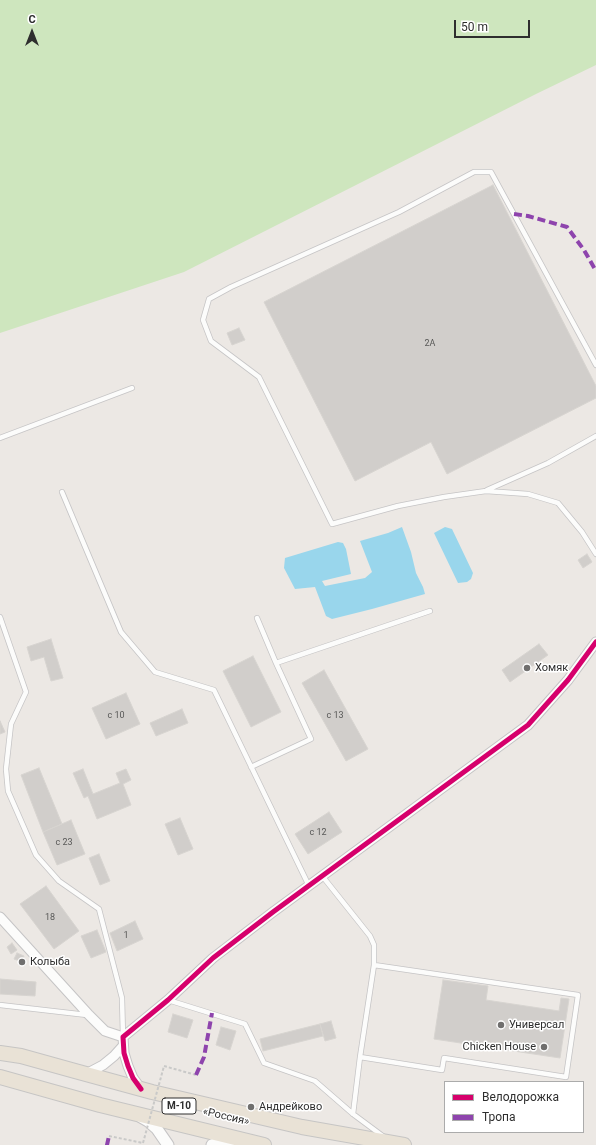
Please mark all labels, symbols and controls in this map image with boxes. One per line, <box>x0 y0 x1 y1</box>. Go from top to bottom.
north arrow <box>12 12 52 52</box>
scale bar <box>456 12 532 38</box>
text: С <box>28 13 36 26</box>
text: 50 m <box>461 20 488 34</box>
house number: 2А <box>425 339 435 349</box>
place label: Хомяк <box>535 661 568 675</box>
marker: Хомяк <box>522 663 532 673</box>
house number: с 10 <box>107 711 125 721</box>
house number: с 13 <box>326 711 344 721</box>
house number: с 12 <box>309 828 327 838</box>
house number: с 23 <box>55 838 73 848</box>
house number: 18 <box>45 913 55 923</box>
house number: 1 <box>123 931 129 941</box>
place label: Колыба <box>30 955 70 969</box>
marker: Колыба <box>17 957 27 967</box>
place label: Универсал <box>509 1018 564 1032</box>
marker: Универсал <box>496 1020 506 1030</box>
place label: Chicken House <box>463 1040 536 1054</box>
marker: Chicken House <box>539 1042 549 1052</box>
legend <box>444 1081 584 1133</box>
text: Велодорожка <box>482 1090 559 1104</box>
road number: М-10 <box>162 1098 196 1114</box>
place label: Андрейково <box>259 1100 322 1114</box>
marker: Андрейково <box>246 1102 256 1112</box>
street label: «Россия» <box>201 1105 251 1129</box>
text: Тропа <box>482 1110 516 1124</box>

